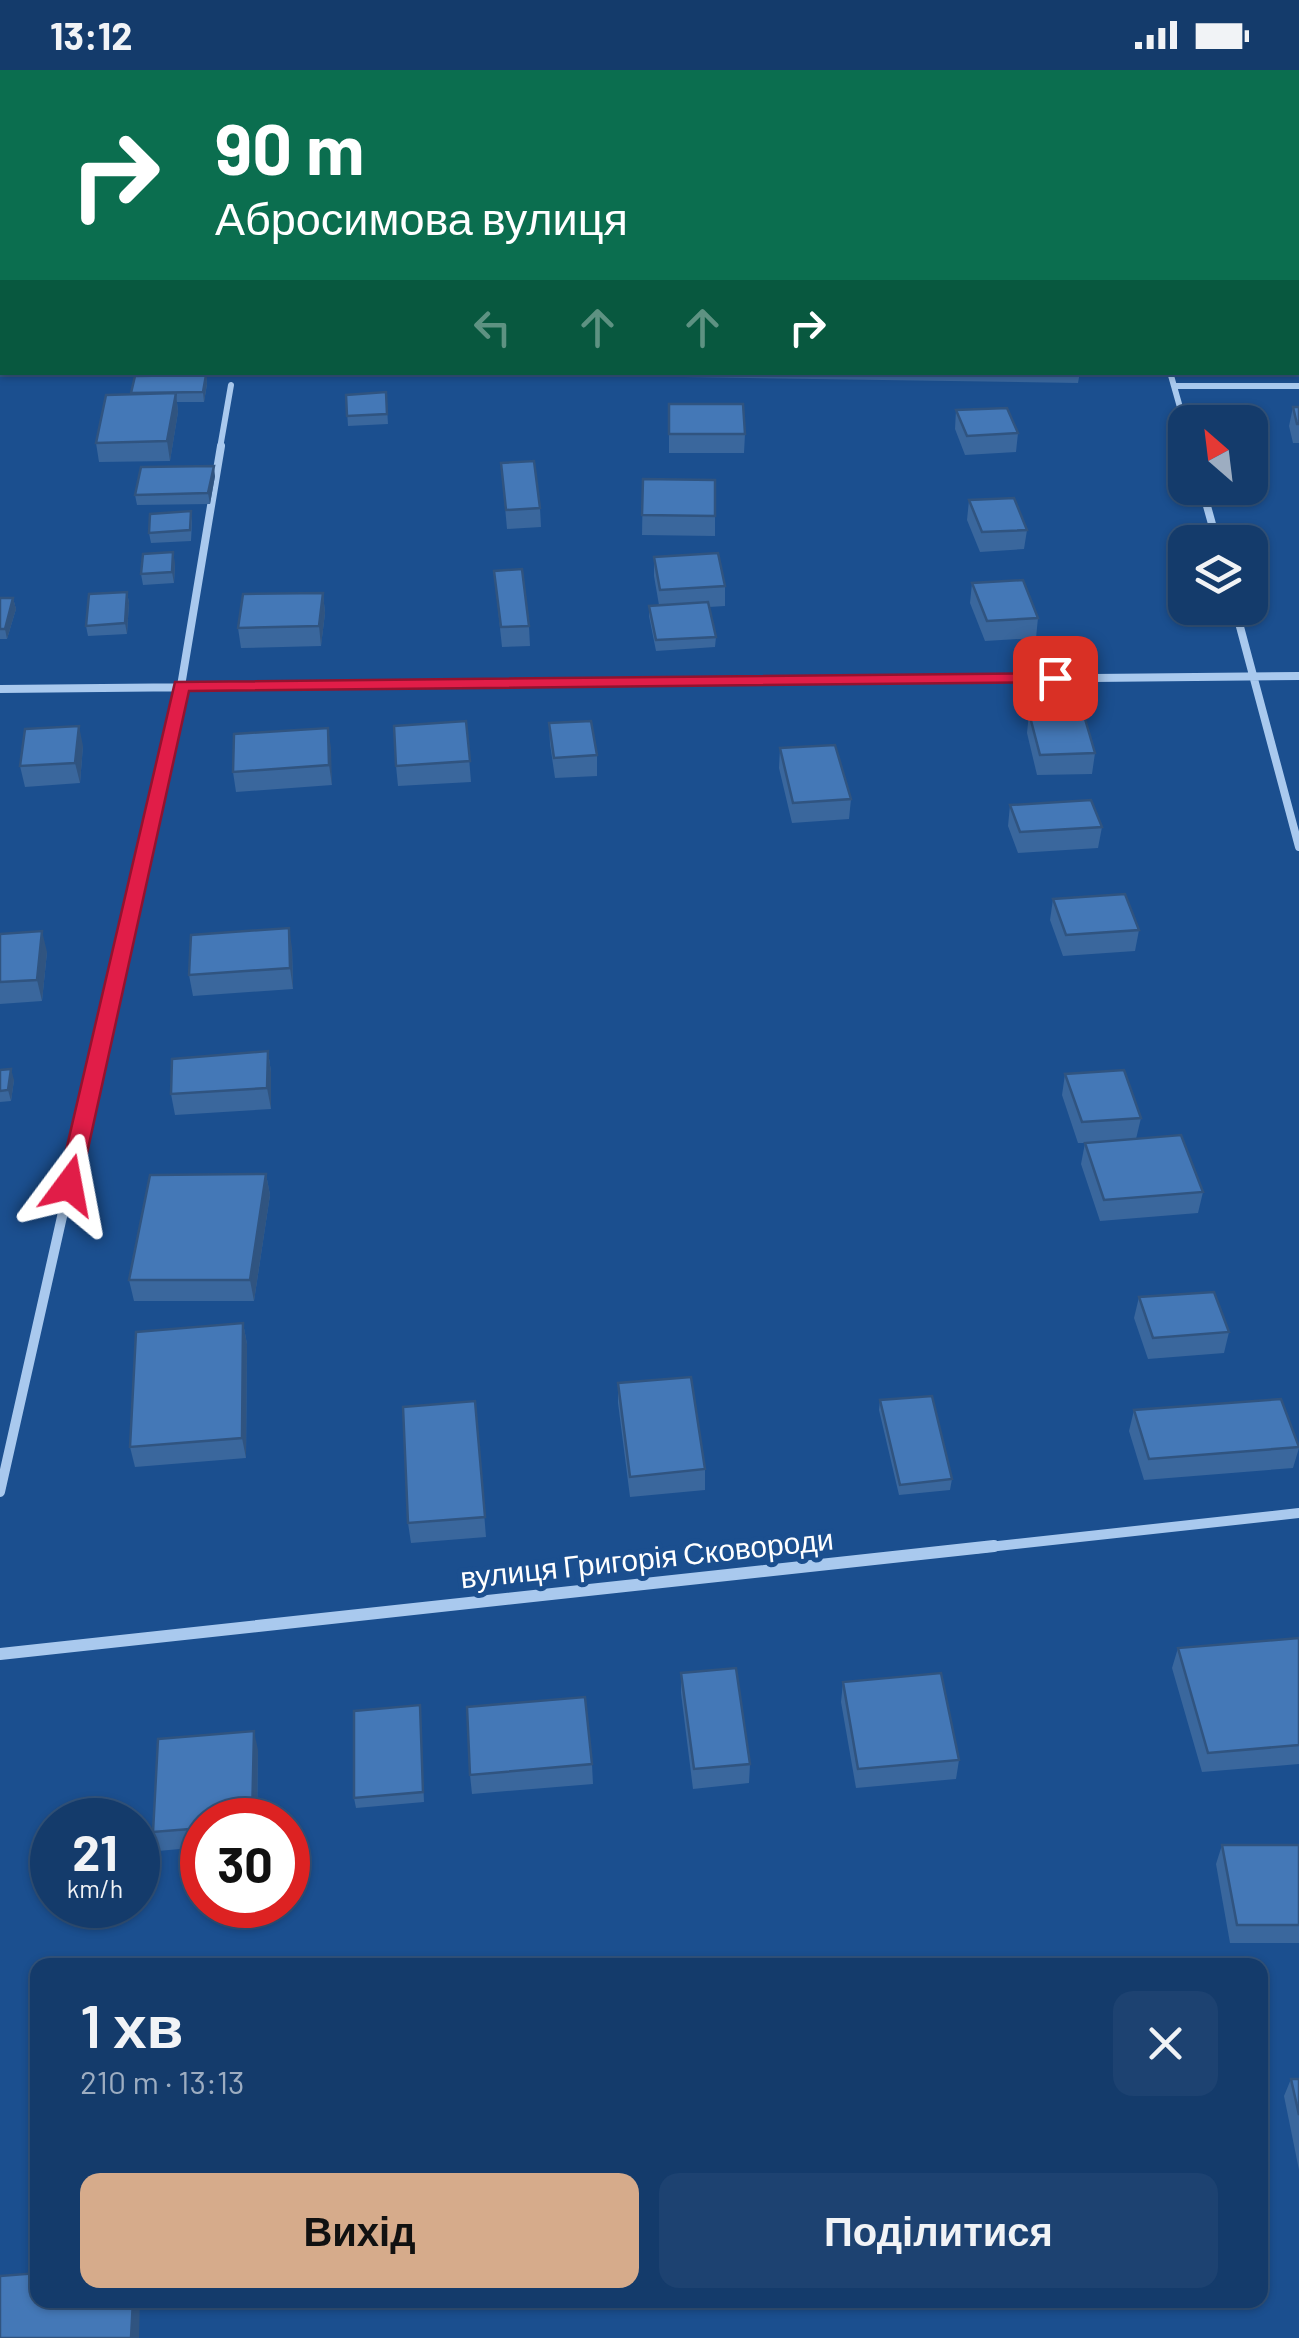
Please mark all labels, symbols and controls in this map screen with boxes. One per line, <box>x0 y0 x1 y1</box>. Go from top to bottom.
text: 13:12 <box>50 12 133 58</box>
text: 90 m <box>215 105 365 189</box>
icon: right <box>50 110 180 240</box>
text: Абросимова вулиця <box>215 190 628 244</box>
icon: left <box>465 300 520 355</box>
icon: ahead <box>570 300 625 355</box>
icon: ahead <box>675 300 730 355</box>
icon: right <box>780 300 835 355</box>
north arrow <box>1168 405 1268 505</box>
map controls <box>1168 405 1268 625</box>
button: layers <box>1168 525 1268 625</box>
pin <box>1013 636 1098 721</box>
icon: arrive <box>1028 651 1083 706</box>
position arrow <box>17 1133 121 1237</box>
street label: вулиця Григорія Сковороди <box>458 1520 835 1595</box>
speed limit sign: 30 <box>180 1798 310 1928</box>
text: 21 <box>72 1821 118 1881</box>
text: km/h <box>67 1873 123 1903</box>
text: 1 хв <box>80 1988 183 2060</box>
button: close <box>1113 1991 1218 2096</box>
text: 210 m · 13:13 <box>80 2062 245 2100</box>
button: Вихід <box>80 2173 639 2288</box>
button: Поділитися <box>659 2173 1218 2288</box>

